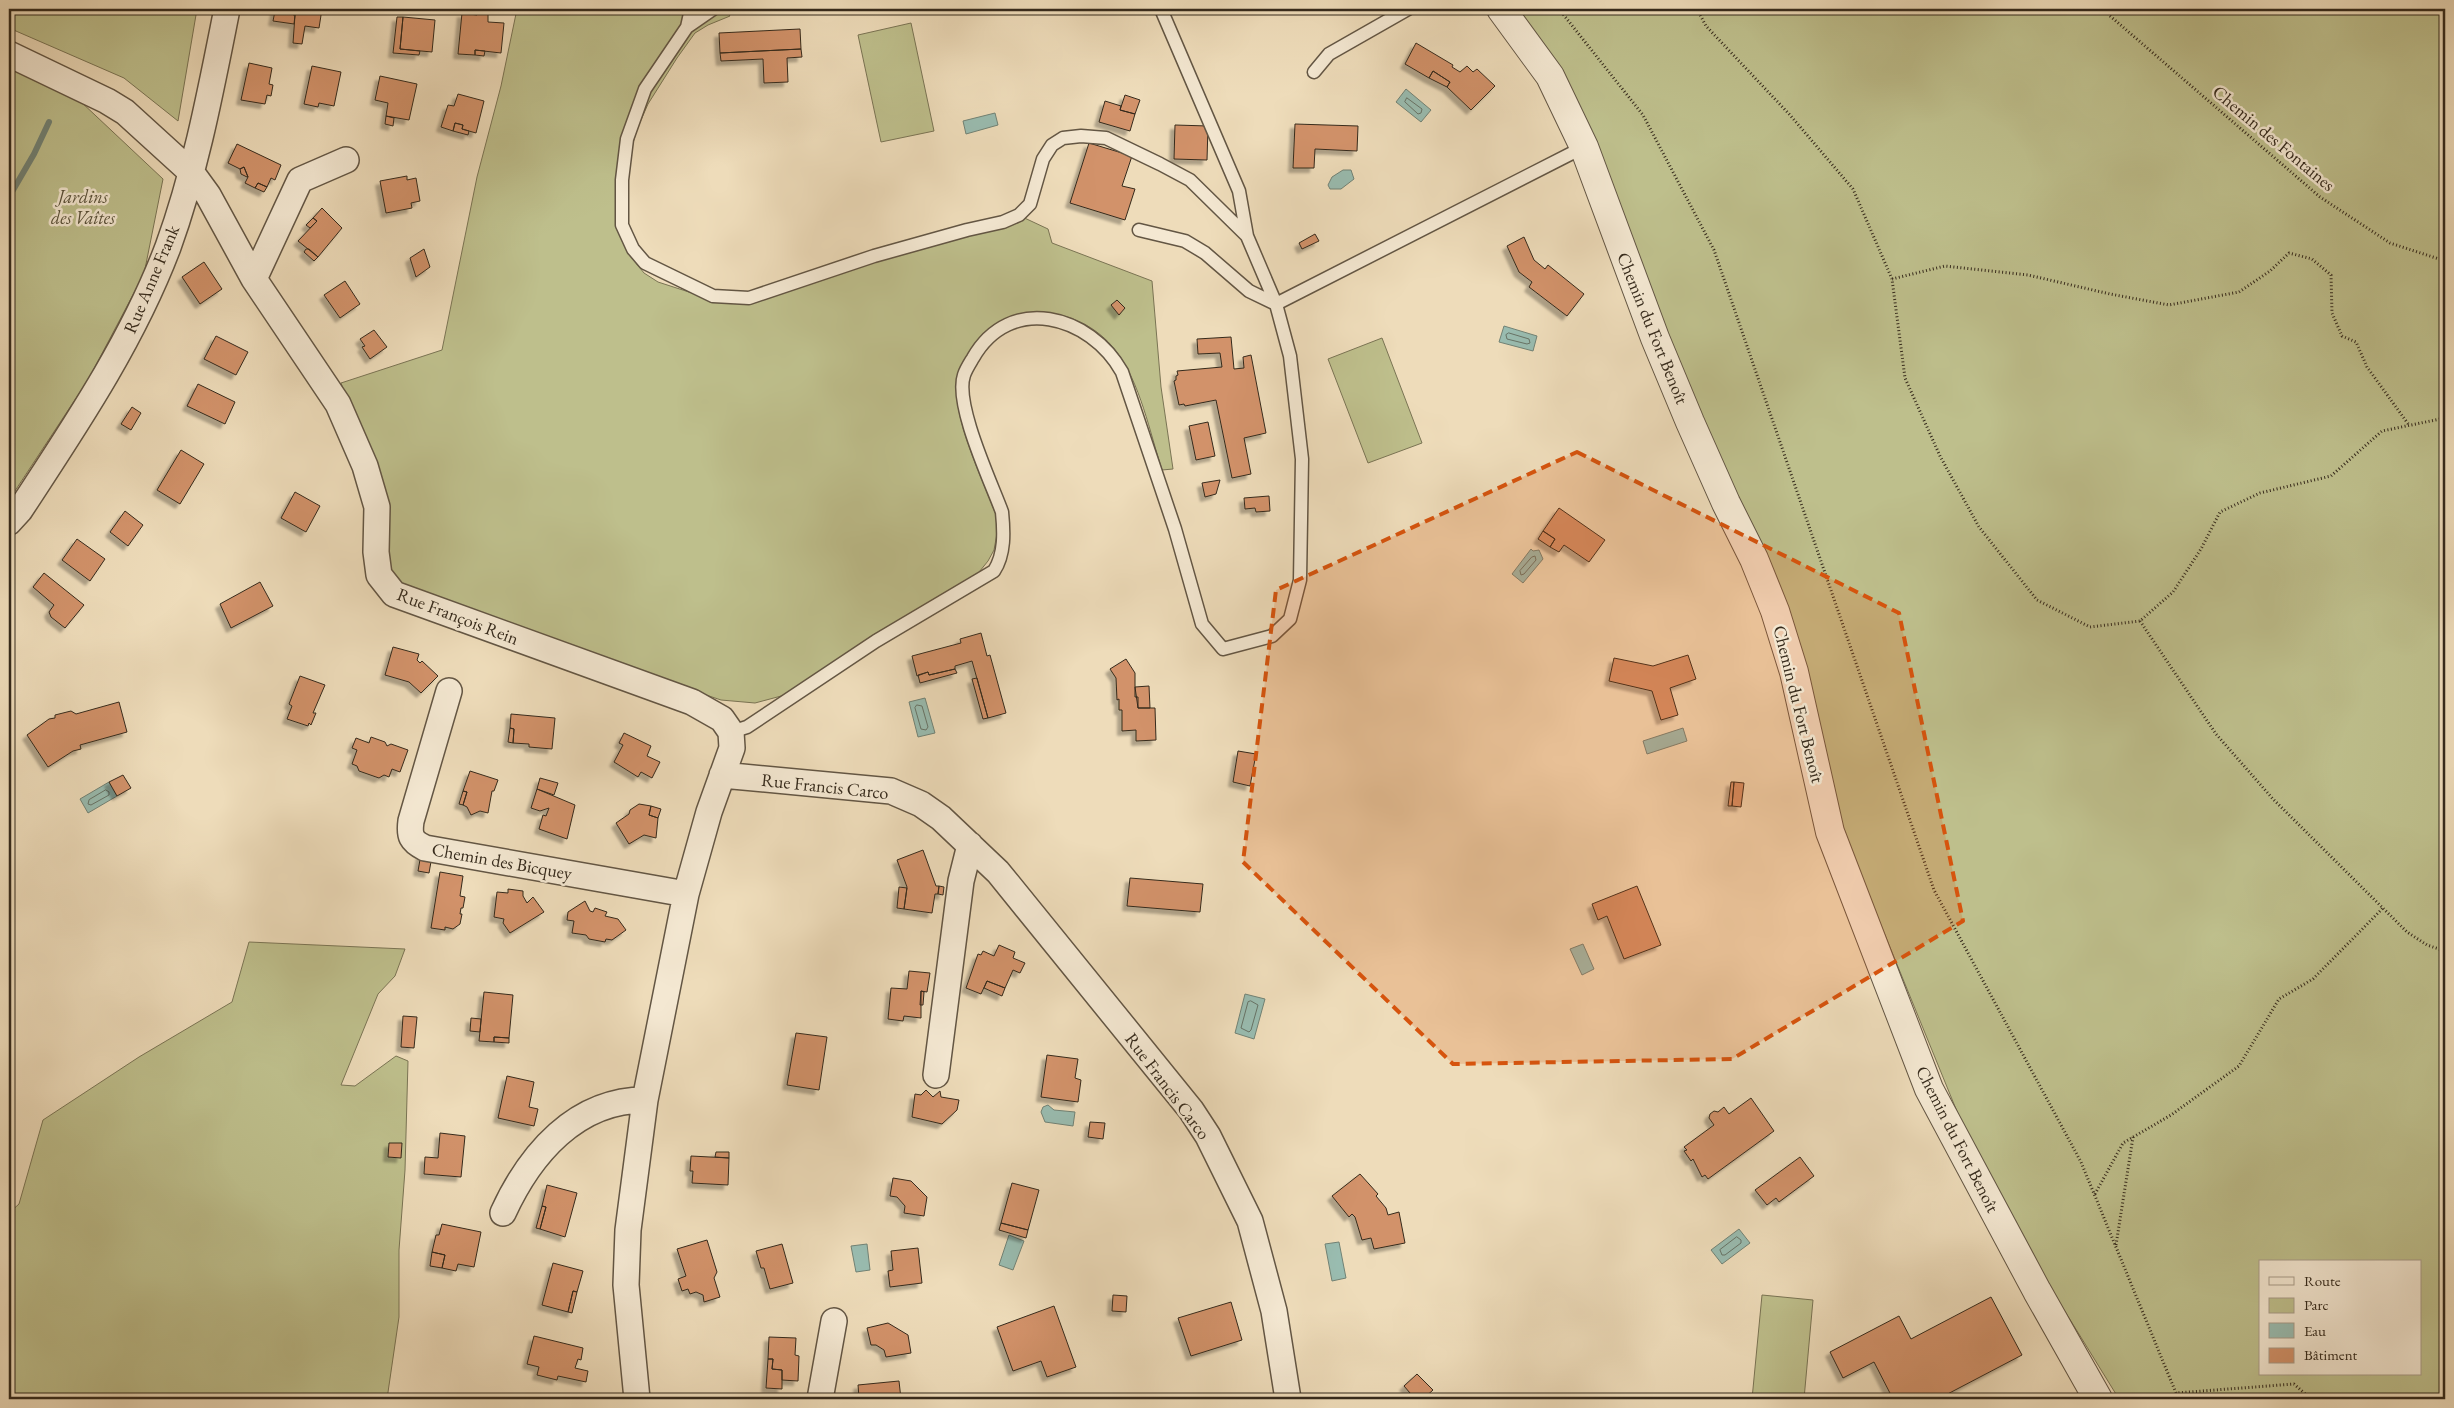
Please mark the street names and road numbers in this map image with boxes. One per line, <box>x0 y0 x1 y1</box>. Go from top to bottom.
street label: Chemin des Fontaines <box>2208 80 2340 196</box>
street label: Rue Anne Frank <box>118 221 184 337</box>
street label: Chemin du Fort Benoît <box>1612 249 1694 408</box>
street label: Rue François Rein <box>394 582 522 650</box>
street label: Chemin du Fort Benoît <box>1768 623 1830 786</box>
street label: Rue Francis Carco <box>760 768 890 804</box>
street label: Chemin des Bicquey <box>430 837 574 885</box>
street label: Rue Francis Carco <box>1120 1028 1216 1144</box>
street label: Chemin du Fort Benoît <box>1911 1062 2005 1217</box>

